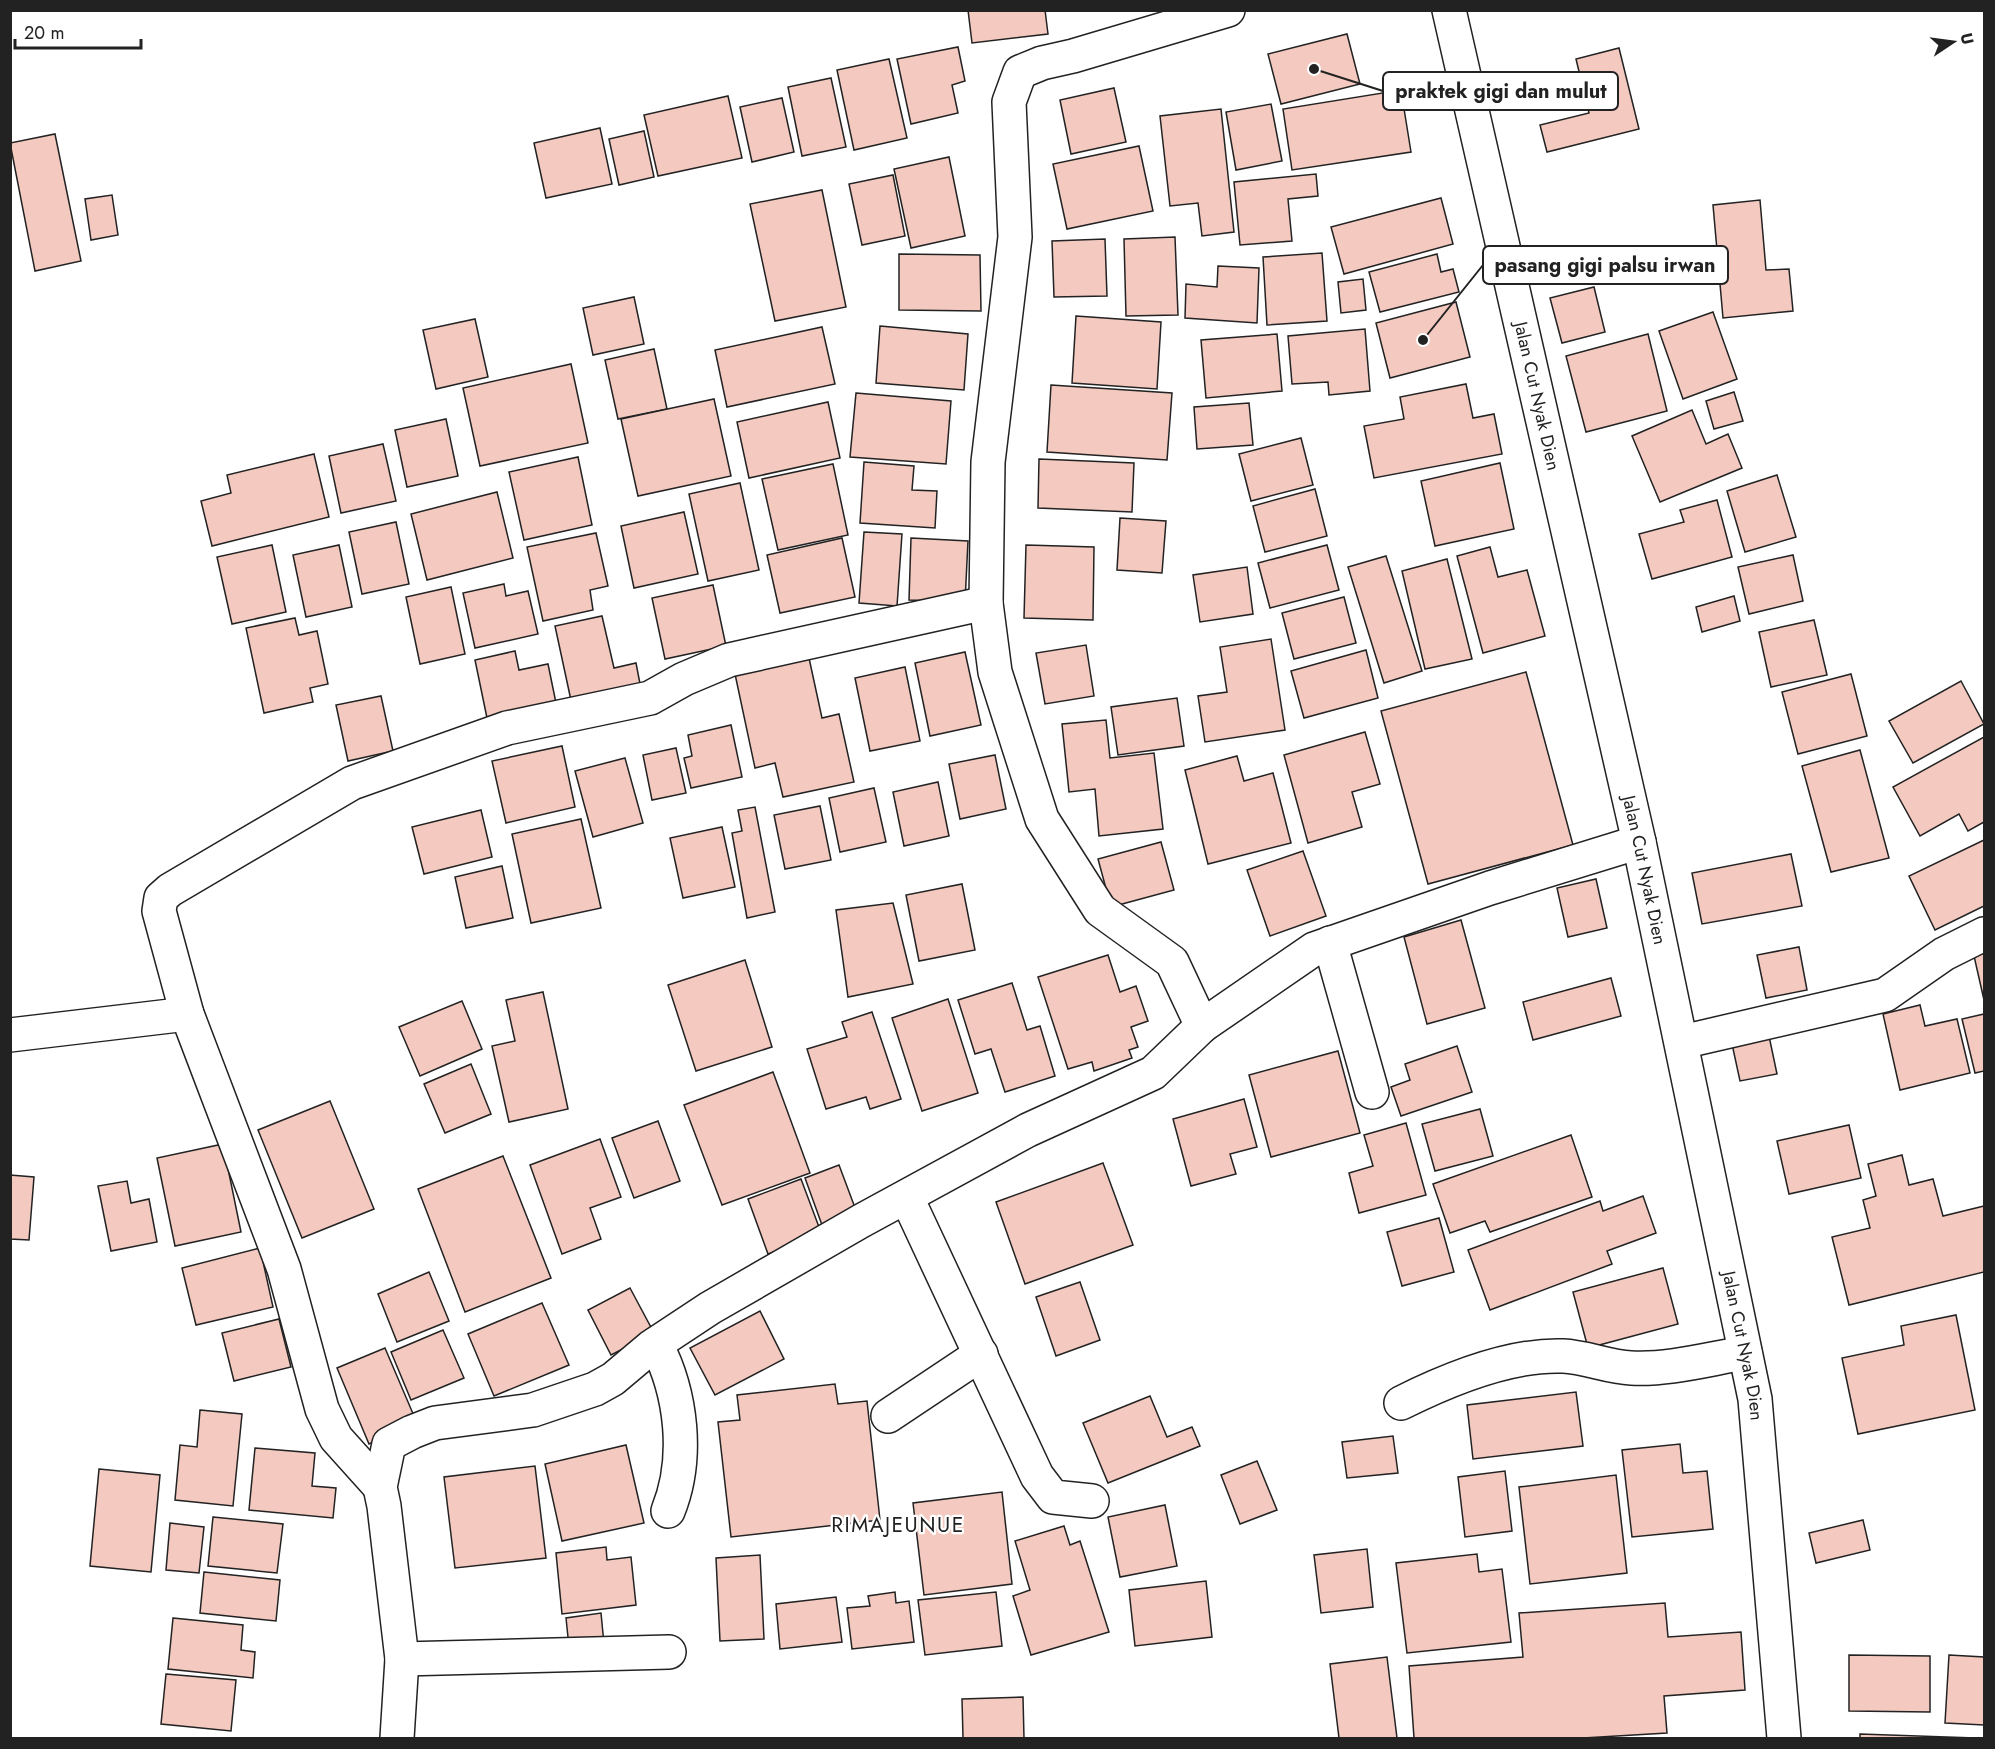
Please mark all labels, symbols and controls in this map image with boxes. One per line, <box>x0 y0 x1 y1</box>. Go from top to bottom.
scale bar <box>15 12 141 50</box>
north arrow <box>1923 12 1983 72</box>
text: 20 m <box>24 20 64 46</box>
text: U <box>1955 31 1980 47</box>
callout: praktek gigi dan mulut <box>1383 72 1618 110</box>
text: praktek gigi dan mulut <box>1395 77 1607 106</box>
callout: pasang gigi palsu irwan <box>1483 246 1728 284</box>
text: pasang gigi palsu irwan <box>1494 251 1716 280</box>
street label: Jalan Cut Nyak Dien <box>1507 317 1567 473</box>
street label: Jalan Cut Nyak Dien <box>1615 791 1673 947</box>
street label: Jalan Cut Nyak Dien <box>1715 1267 1770 1422</box>
district label: RIMAJEUNUE <box>831 1510 965 1540</box>

